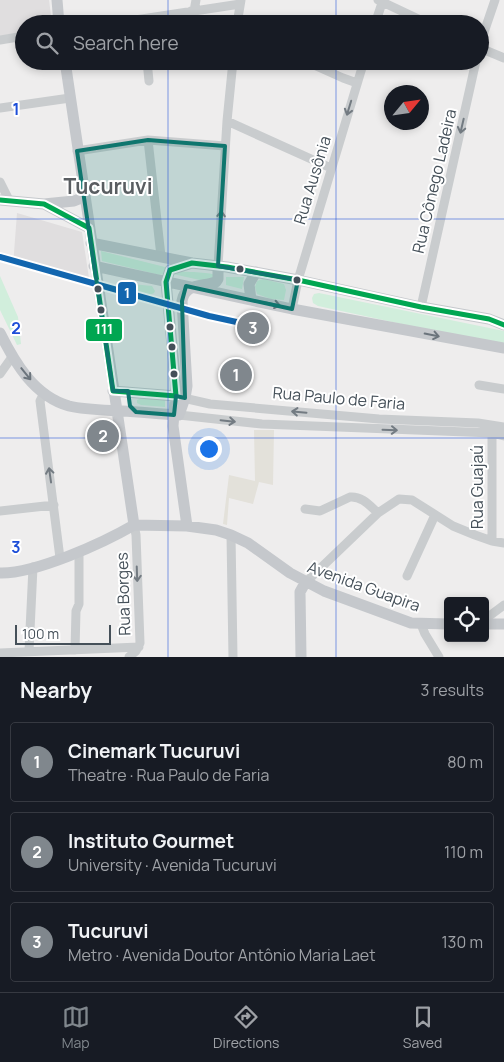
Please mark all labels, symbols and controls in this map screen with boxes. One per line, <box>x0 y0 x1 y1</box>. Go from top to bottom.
search box <box>15 15 489 70</box>
icon: search <box>33 29 61 57</box>
text: Search here <box>73 30 179 56</box>
north arrow <box>384 85 429 130</box>
text: 1 <box>12 98 20 120</box>
one-way arrow <box>344 99 354 115</box>
street label: Rua Cônego Ladeira <box>407 107 461 255</box>
one-way arrow <box>457 118 466 134</box>
street label: Rua Ausônia <box>288 133 336 227</box>
district label: Tucuruvi <box>63 172 153 200</box>
one-way arrow <box>216 210 225 226</box>
unlabelled marker <box>235 264 245 274</box>
unlabelled marker <box>292 275 302 285</box>
line badge: 1 <box>117 281 137 305</box>
text: 1 <box>124 283 130 302</box>
unlabelled marker <box>93 284 103 294</box>
one-way arrow <box>264 300 280 310</box>
unlabelled marker <box>96 305 106 315</box>
pin: 3 <box>237 309 269 347</box>
text: 2 <box>11 317 21 339</box>
line badge: 111 <box>85 318 123 342</box>
text: 111 <box>95 319 113 338</box>
unlabelled marker <box>165 322 175 332</box>
one-way arrow <box>424 331 440 340</box>
unlabelled marker <box>167 342 177 352</box>
pin: 1 <box>220 356 252 394</box>
one-way arrow <box>20 368 31 381</box>
unlabelled marker <box>169 369 179 379</box>
street label: Rua Paulo de Faria <box>272 381 406 415</box>
one-way arrow <box>291 407 307 416</box>
one-way arrow <box>220 416 236 426</box>
pin: 2 <box>87 417 119 455</box>
one-way arrow <box>382 425 398 435</box>
your location <box>196 436 222 462</box>
street label: Rua Guajaú <box>466 445 488 529</box>
one-way arrow <box>45 468 55 484</box>
text: 3 <box>11 536 21 558</box>
street label: Rua Borges <box>111 552 135 636</box>
street label: Avenida Guapira <box>305 555 423 617</box>
one-way arrow <box>133 565 142 581</box>
map controls <box>444 597 489 642</box>
button: locate <box>444 597 489 642</box>
scale bar <box>15 622 111 645</box>
text: 100 m <box>22 624 59 643</box>
text: Nearby <box>20 676 92 704</box>
text: 3 results <box>421 679 484 701</box>
text: Cinemark Tucuruvi <box>68 738 240 764</box>
text: 1 <box>33 751 41 773</box>
text: 80 m <box>447 751 483 773</box>
text: Theatre · Rua Paulo de Faria <box>68 764 269 786</box>
text: Instituto Gourmet <box>68 828 234 854</box>
text: 2 <box>32 841 42 863</box>
text: 110 m <box>444 841 483 863</box>
text: University · Avenida Tucuruvi <box>68 854 277 876</box>
text: Tucuruvi <box>68 918 149 944</box>
text: 3 <box>32 931 42 953</box>
text: 130 m <box>441 931 483 953</box>
text: Metro · Avenida Doutor Antônio Maria Laet <box>68 944 376 966</box>
tab: Map <box>62 1003 90 1052</box>
tab: Directions <box>213 1003 279 1052</box>
tab: Saved <box>403 1003 442 1052</box>

